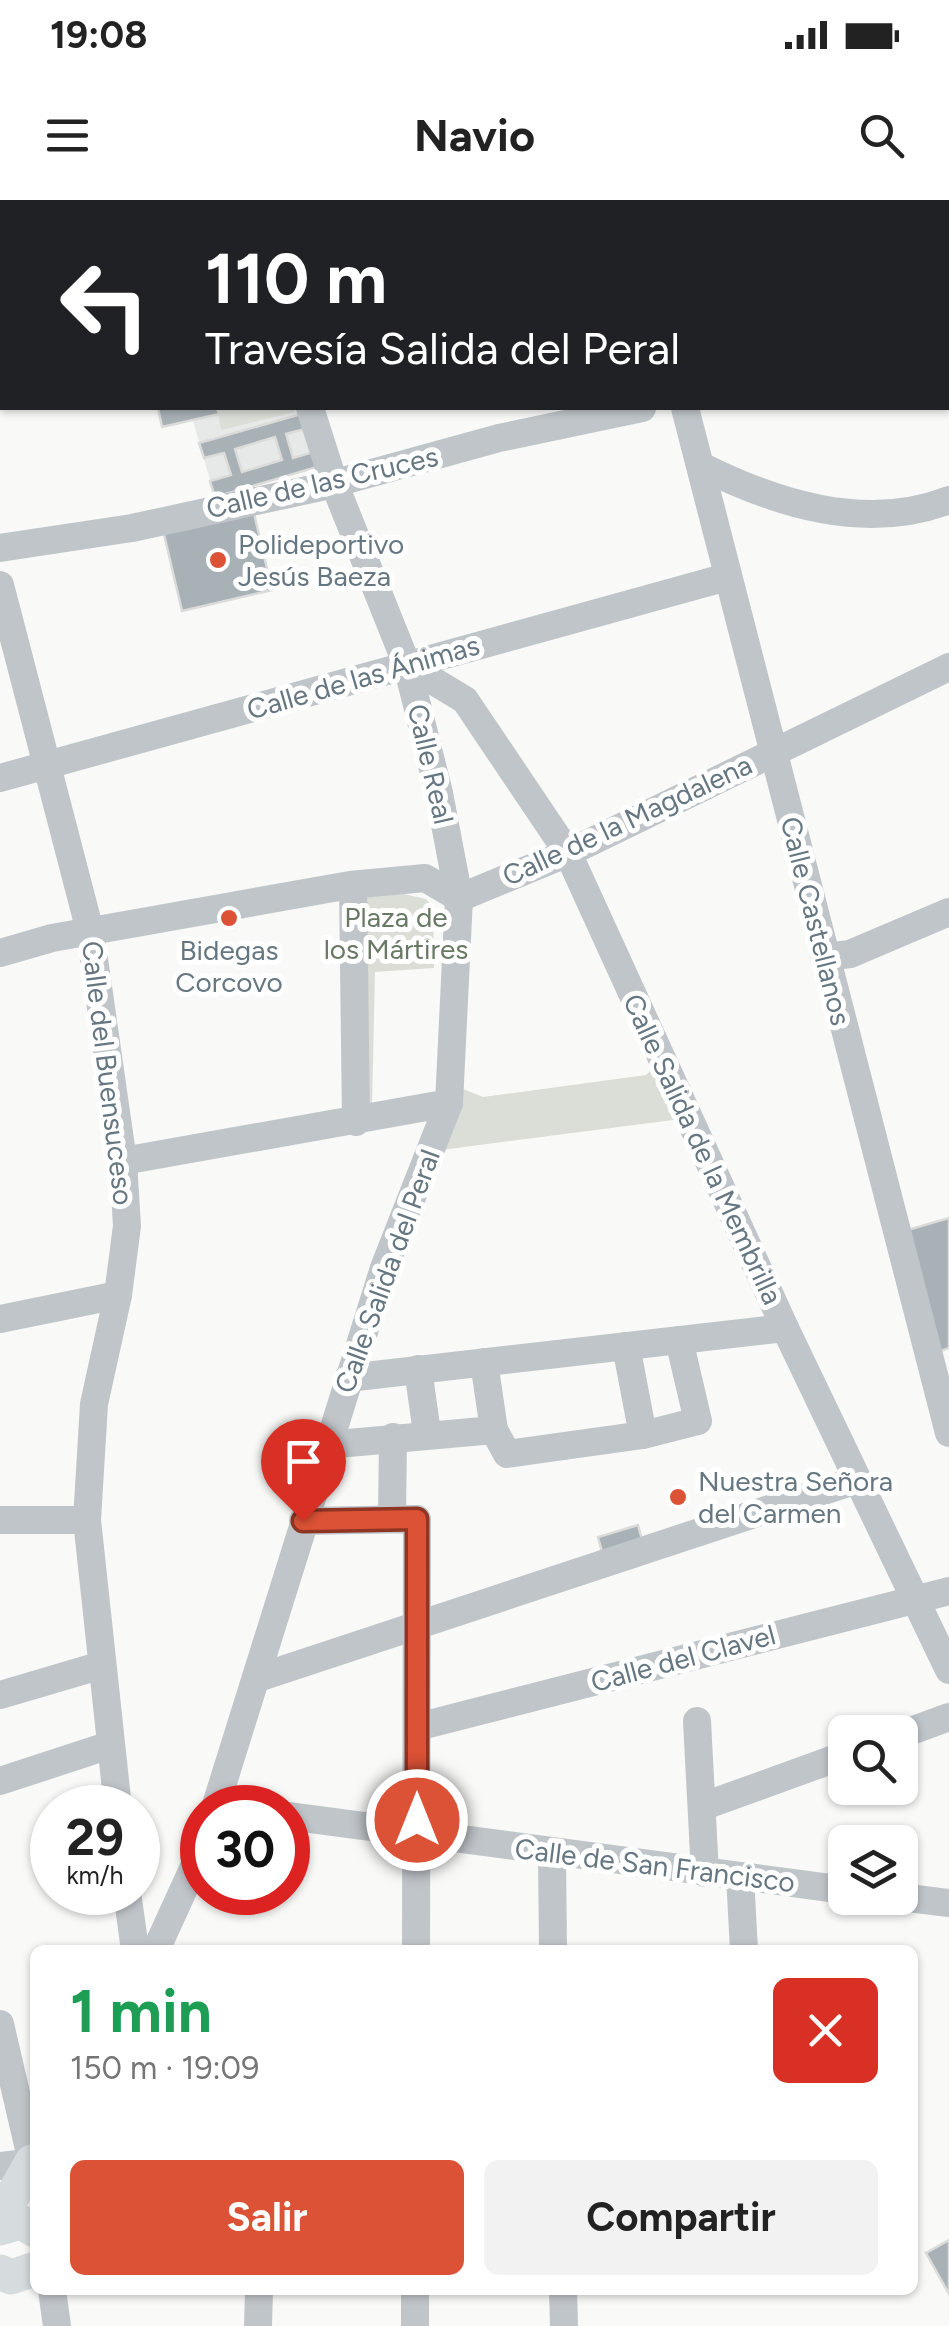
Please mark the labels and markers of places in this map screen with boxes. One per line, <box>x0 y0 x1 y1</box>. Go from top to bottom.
place label: Polideportivo Jesús Baeza <box>238 527 404 593</box>
marker: Polideportivo Jesús Baeza <box>207 549 229 571</box>
marker: Bidegas Corcovo <box>218 907 240 929</box>
place label: Bidegas Corcovo <box>175 933 283 999</box>
pin <box>261 1419 346 1522</box>
place label: Nuestra Señora del Carmen <box>698 1464 893 1530</box>
marker: Nuestra Señora del Carmen <box>667 1486 689 1508</box>

